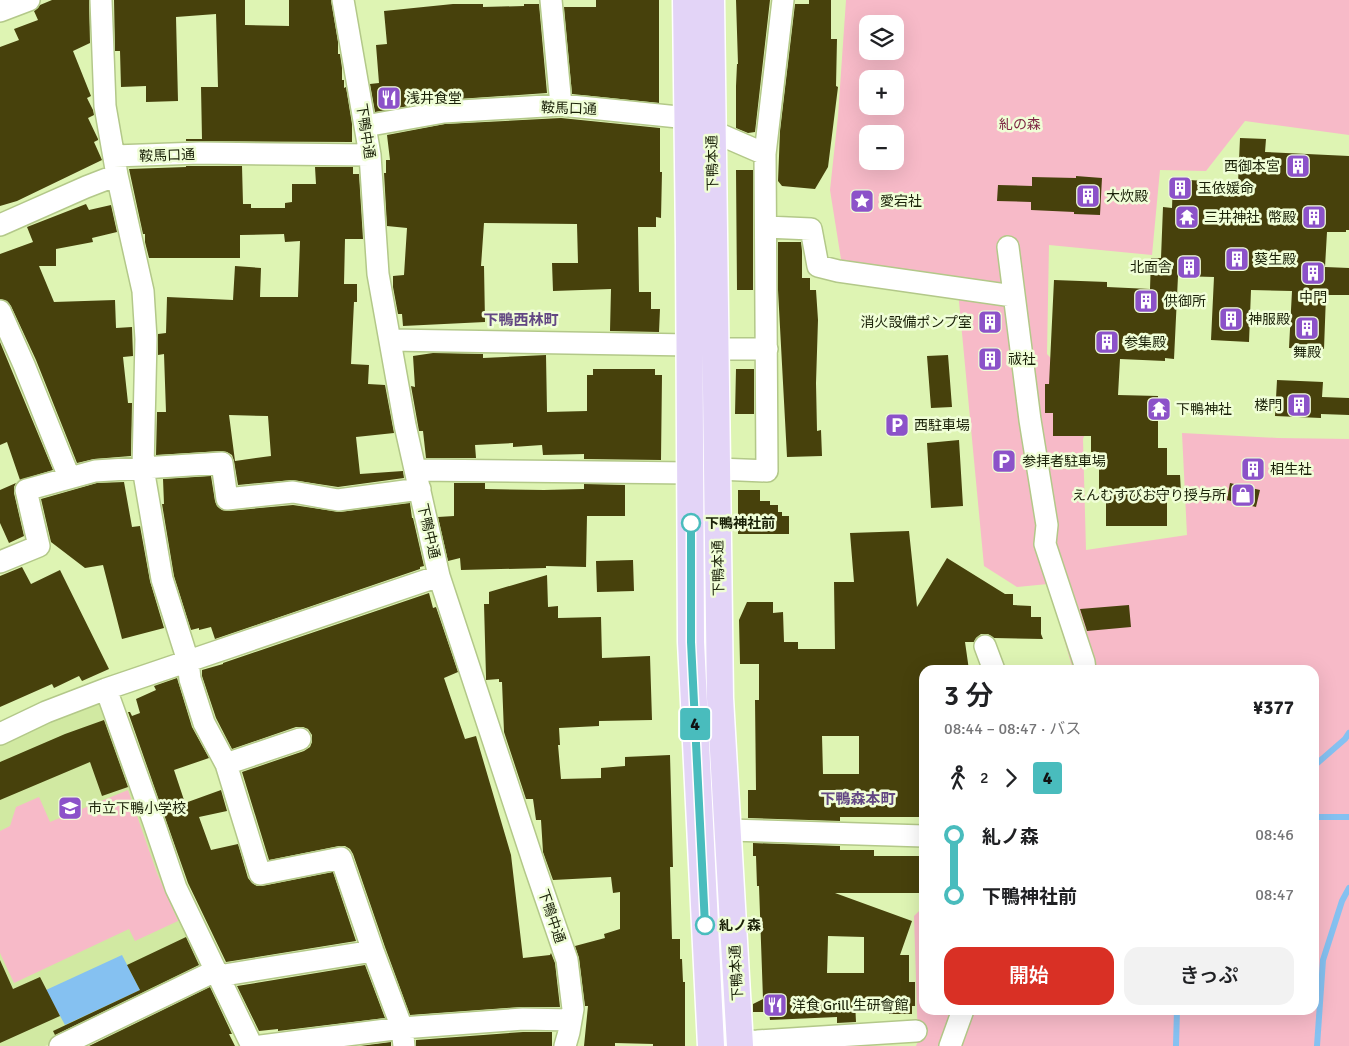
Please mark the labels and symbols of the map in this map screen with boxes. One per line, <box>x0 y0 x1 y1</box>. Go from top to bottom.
restaurant icon: 浅井食堂 <box>376 85 402 111</box>
place label: 浅井食堂 <box>406 90 462 107</box>
street label: 鞍馬口通 <box>541 99 597 118</box>
street label: 下鴨中通 <box>353 102 378 160</box>
park label: 糺の森 <box>999 116 1041 133</box>
street label: 下鴨本通 <box>704 135 721 191</box>
street label: 鞍馬口通 <box>139 146 195 165</box>
building icon: 西御本宮 <box>1285 153 1311 179</box>
place label: 西御本宮 <box>1224 158 1280 175</box>
building icon: 玉依媛命 <box>1167 175 1193 201</box>
place label: 玉依媛命 <box>1198 180 1254 197</box>
building icon: 大炊殿 <box>1075 183 1101 209</box>
place icon: 愛宕社 <box>849 188 875 214</box>
place label: 大炊殿 <box>1106 188 1148 205</box>
place label: 愛宕社 <box>880 193 922 210</box>
temple icon: 三井神社 <box>1174 204 1200 230</box>
building icon: 幣殿 <box>1301 204 1327 230</box>
place label: 三井神社 <box>1204 209 1260 226</box>
place label: 幣殿 <box>1268 209 1296 226</box>
building icon: 葵生殿 <box>1224 246 1250 272</box>
place label: 葵生殿 <box>1254 251 1296 268</box>
building icon: 北面舎 <box>1176 254 1202 280</box>
place label: 北面舎 <box>1130 259 1172 276</box>
building icon: 中門 <box>1300 260 1326 286</box>
building icon: 供御所 <box>1133 288 1159 314</box>
place label: 中門 <box>1299 289 1327 306</box>
place label: 供御所 <box>1164 293 1206 310</box>
building icon: 神服殿 <box>1218 306 1244 332</box>
building icon: 消火設備ポンプ室 <box>977 309 1003 335</box>
district label: 下鴨西林町 <box>483 311 559 329</box>
place label: 神服殿 <box>1248 311 1290 328</box>
place label: 消火設備ポンプ室 <box>860 314 972 331</box>
building icon: 舞殿 <box>1294 315 1320 341</box>
building icon: 参集殿 <box>1094 329 1120 355</box>
place label: 参集殿 <box>1124 334 1166 351</box>
place label: 舞殿 <box>1293 344 1321 361</box>
building icon: 祓社 <box>977 346 1003 372</box>
place label: 祓社 <box>1008 351 1036 368</box>
building icon: 楼門 <box>1286 392 1312 418</box>
temple icon: 下鴨神社 <box>1146 396 1172 422</box>
place label: 楼門 <box>1254 397 1282 414</box>
place label: 下鴨神社 <box>1176 401 1232 418</box>
parking icon: 西駐車場 <box>884 412 910 438</box>
place label: 西駐車場 <box>914 417 970 434</box>
parking icon: 参拝者駐車場 <box>991 448 1017 474</box>
place label: 参拝者駐車場 <box>1022 453 1106 470</box>
building icon: 相生社 <box>1240 456 1266 482</box>
place label: 相生社 <box>1270 461 1312 478</box>
shop icon: えんむすびお守り授与所 <box>1230 482 1256 508</box>
place label: えんむすびお守り授与所 <box>1072 487 1226 504</box>
street label: 下鴨中通 <box>414 502 443 560</box>
marker: 下鴨神社前 <box>681 513 701 533</box>
place label: 下鴨神社前 <box>705 515 775 532</box>
street label: 下鴨本通 <box>710 540 727 596</box>
line badge: 4 <box>679 708 711 740</box>
district label: 下鴨森本町 <box>820 790 896 808</box>
school or university icon: 市立下鴨小学校 <box>57 795 83 821</box>
place label: 市立下鴨小学校 <box>88 800 186 817</box>
street label: 下鴨中通 <box>534 887 569 945</box>
marker: 糺ノ森 <box>695 915 715 935</box>
place label: 糺ノ森 <box>719 917 761 934</box>
street label: 下鴨本通 <box>727 945 746 1001</box>
restaurant icon: 洋食 Grill 生研會館 <box>762 992 788 1018</box>
place label: 洋食 Grill 生研會館 <box>792 997 908 1014</box>

